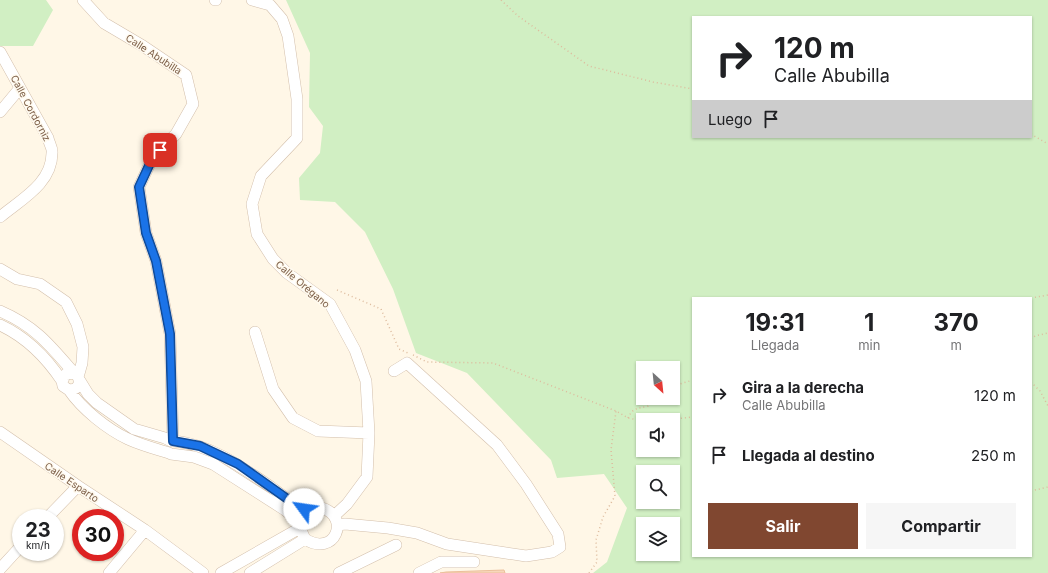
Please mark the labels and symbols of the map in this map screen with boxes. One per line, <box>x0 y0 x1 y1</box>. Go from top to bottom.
street label: Calle Abubilla <box>124 31 184 77</box>
street label: Calle Cordorniz <box>9 73 53 143</box>
pin <box>143 133 177 167</box>
street label: Calle Orégano <box>273 258 333 310</box>
north arrow <box>636 361 680 405</box>
street label: Calle Esparto <box>43 460 101 504</box>
position arrow <box>283 488 325 530</box>
speed limit sign: 30 <box>72 509 124 561</box>

